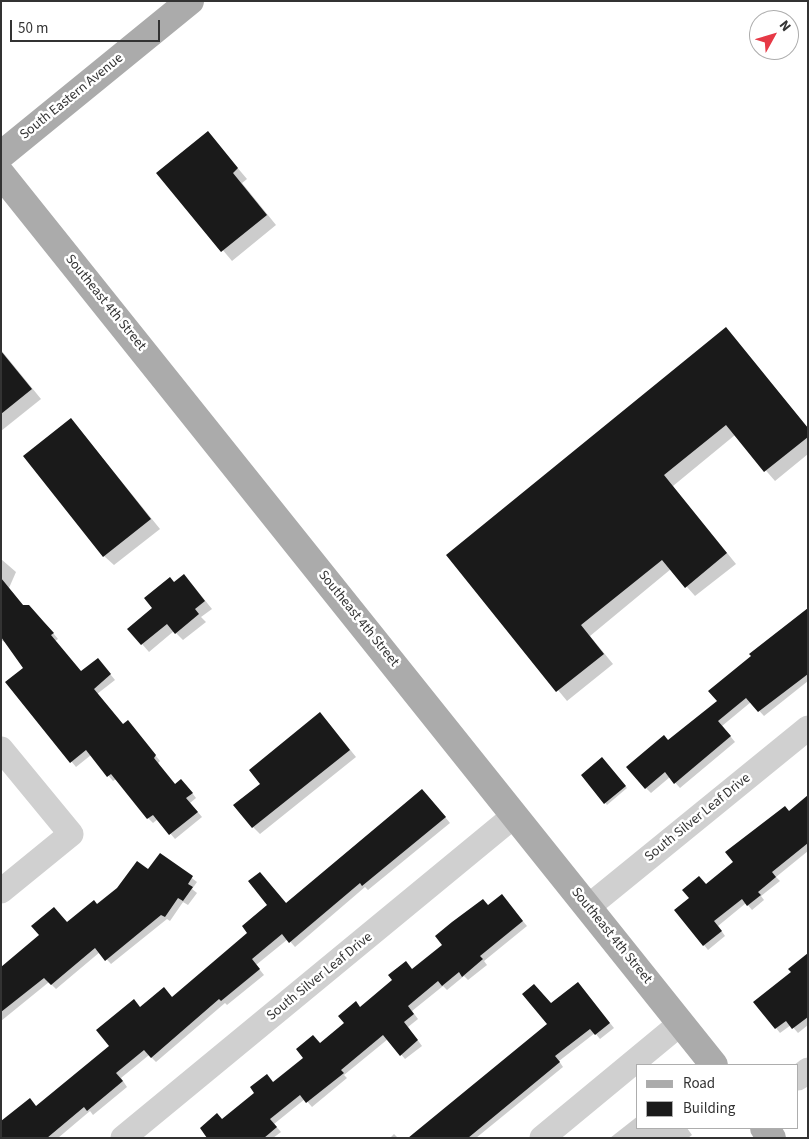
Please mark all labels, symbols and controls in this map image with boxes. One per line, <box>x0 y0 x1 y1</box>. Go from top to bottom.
scale bar <box>12 10 162 42</box>
north arrow <box>749 10 799 60</box>
text: N <box>774 16 796 36</box>
text: 50 m <box>18 18 48 39</box>
street label: South Eastern Avenue <box>17 50 127 144</box>
street label: Southeast 4th Street <box>61 251 149 355</box>
street label: Southeast 4th Street <box>314 567 402 671</box>
street label: South Silver Leaf Drive <box>642 770 754 866</box>
street label: Southeast 4th Street <box>567 884 655 988</box>
street label: South Silver Leaf Drive <box>264 929 376 1025</box>
legend <box>636 1064 799 1129</box>
text: Road <box>683 1073 715 1094</box>
text: Building <box>683 1098 735 1119</box>

